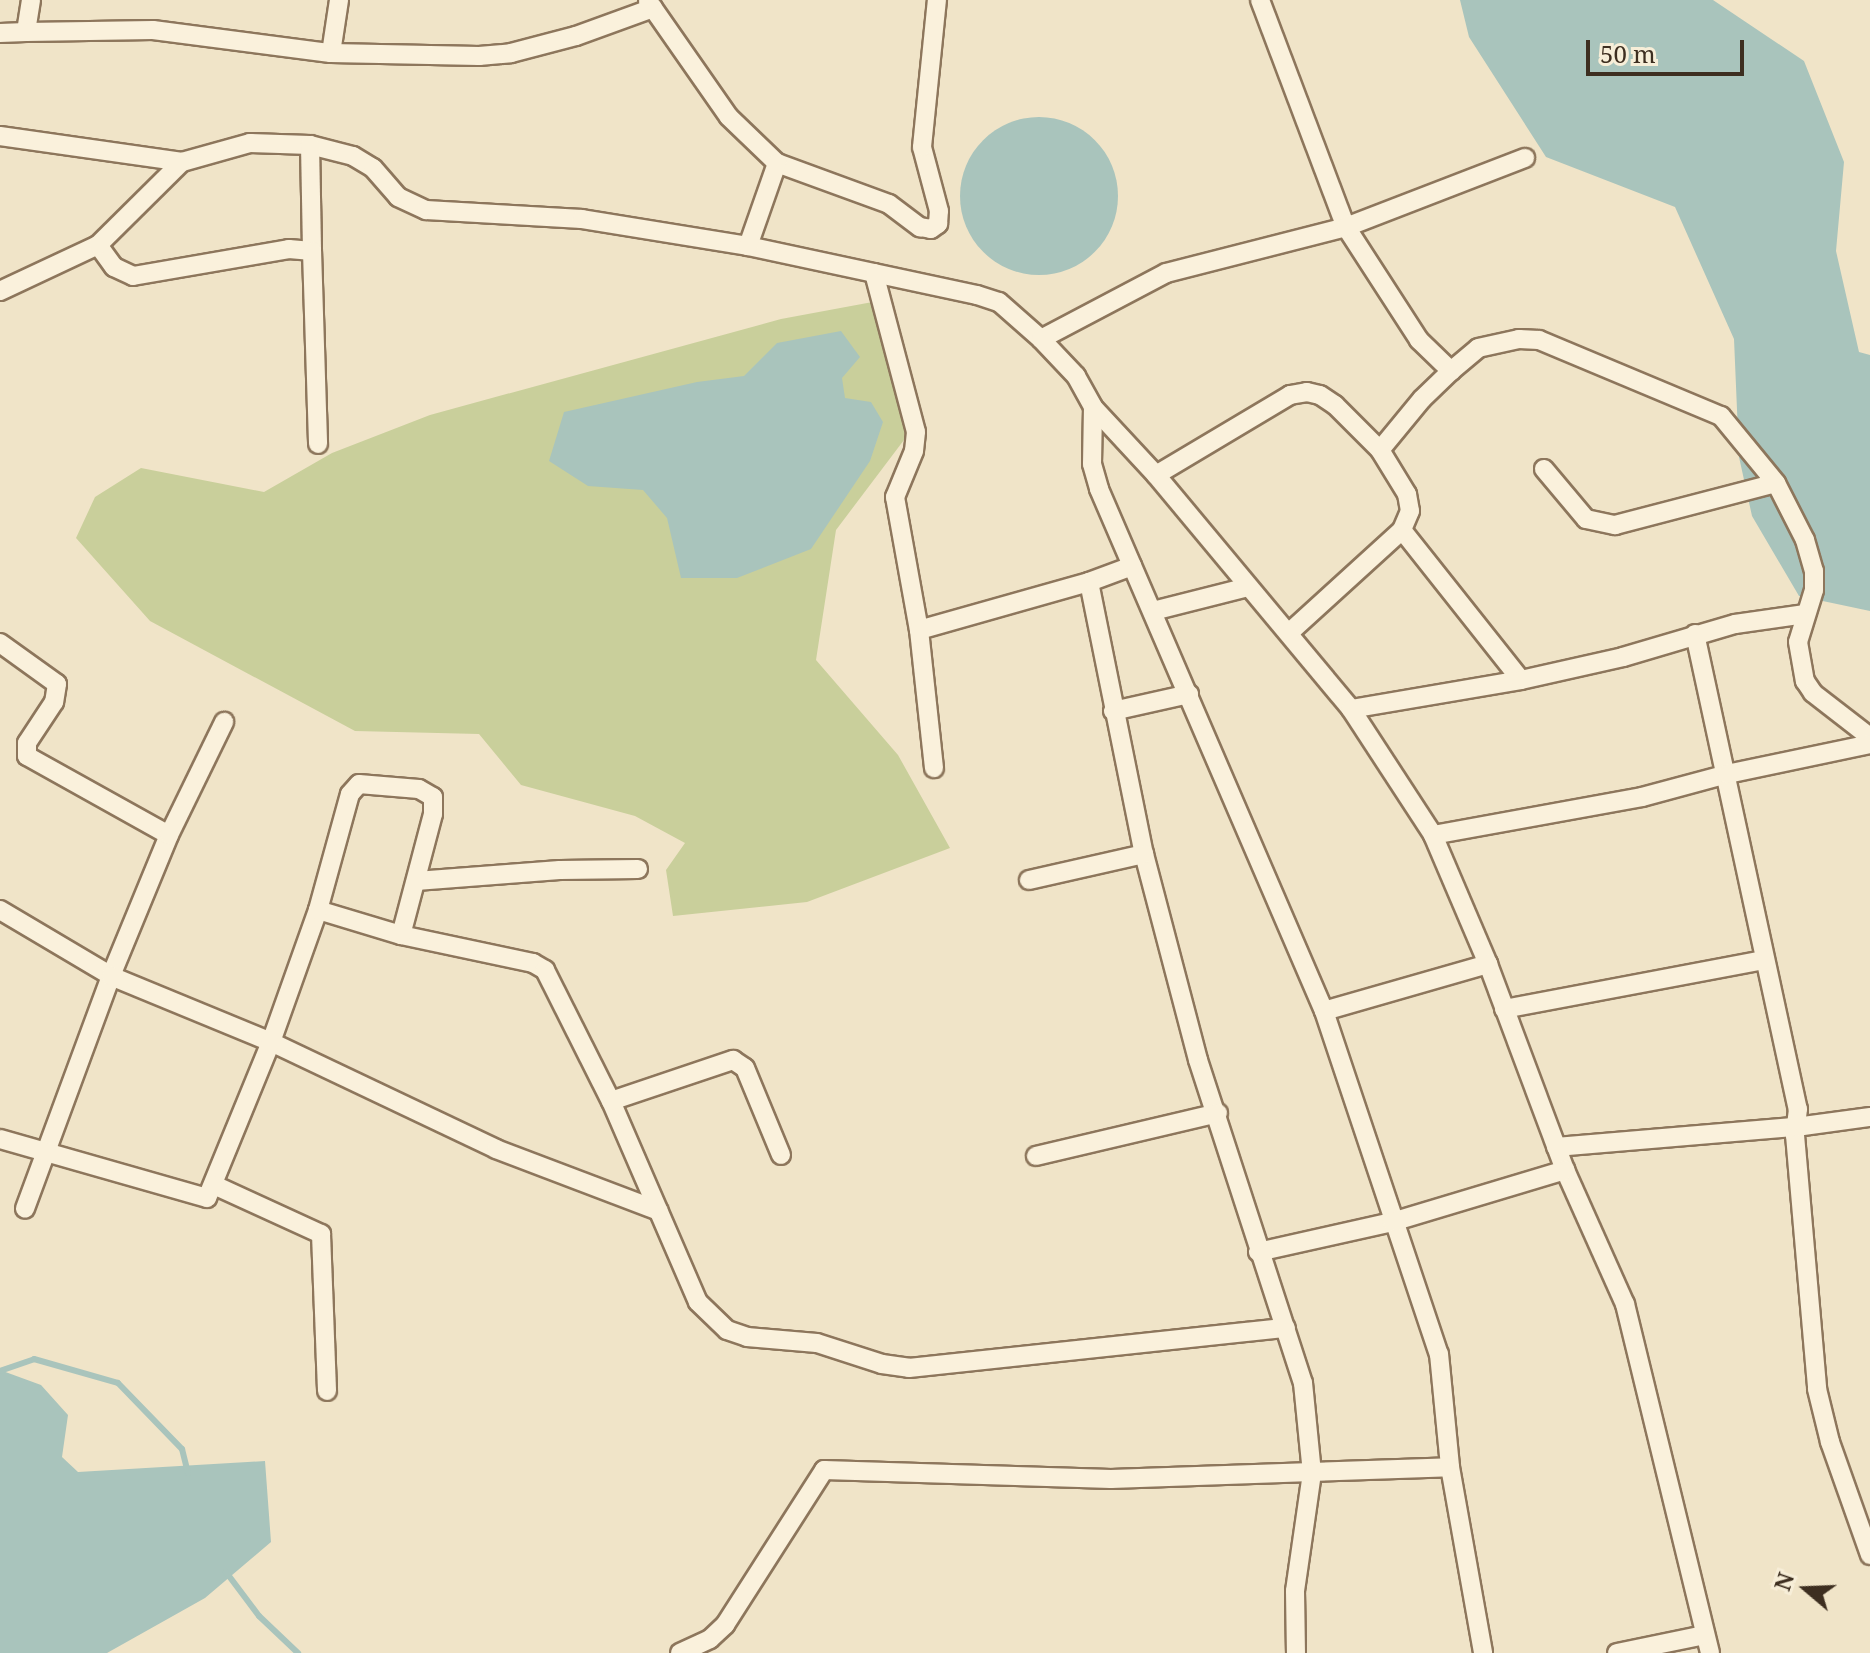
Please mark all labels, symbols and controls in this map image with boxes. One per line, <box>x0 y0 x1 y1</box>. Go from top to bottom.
scale bar <box>1590 24 1748 74</box>
text: 50 m <box>1600 37 1656 70</box>
north arrow <box>1766 1549 1846 1629</box>
text: N <box>1766 1568 1800 1594</box>

